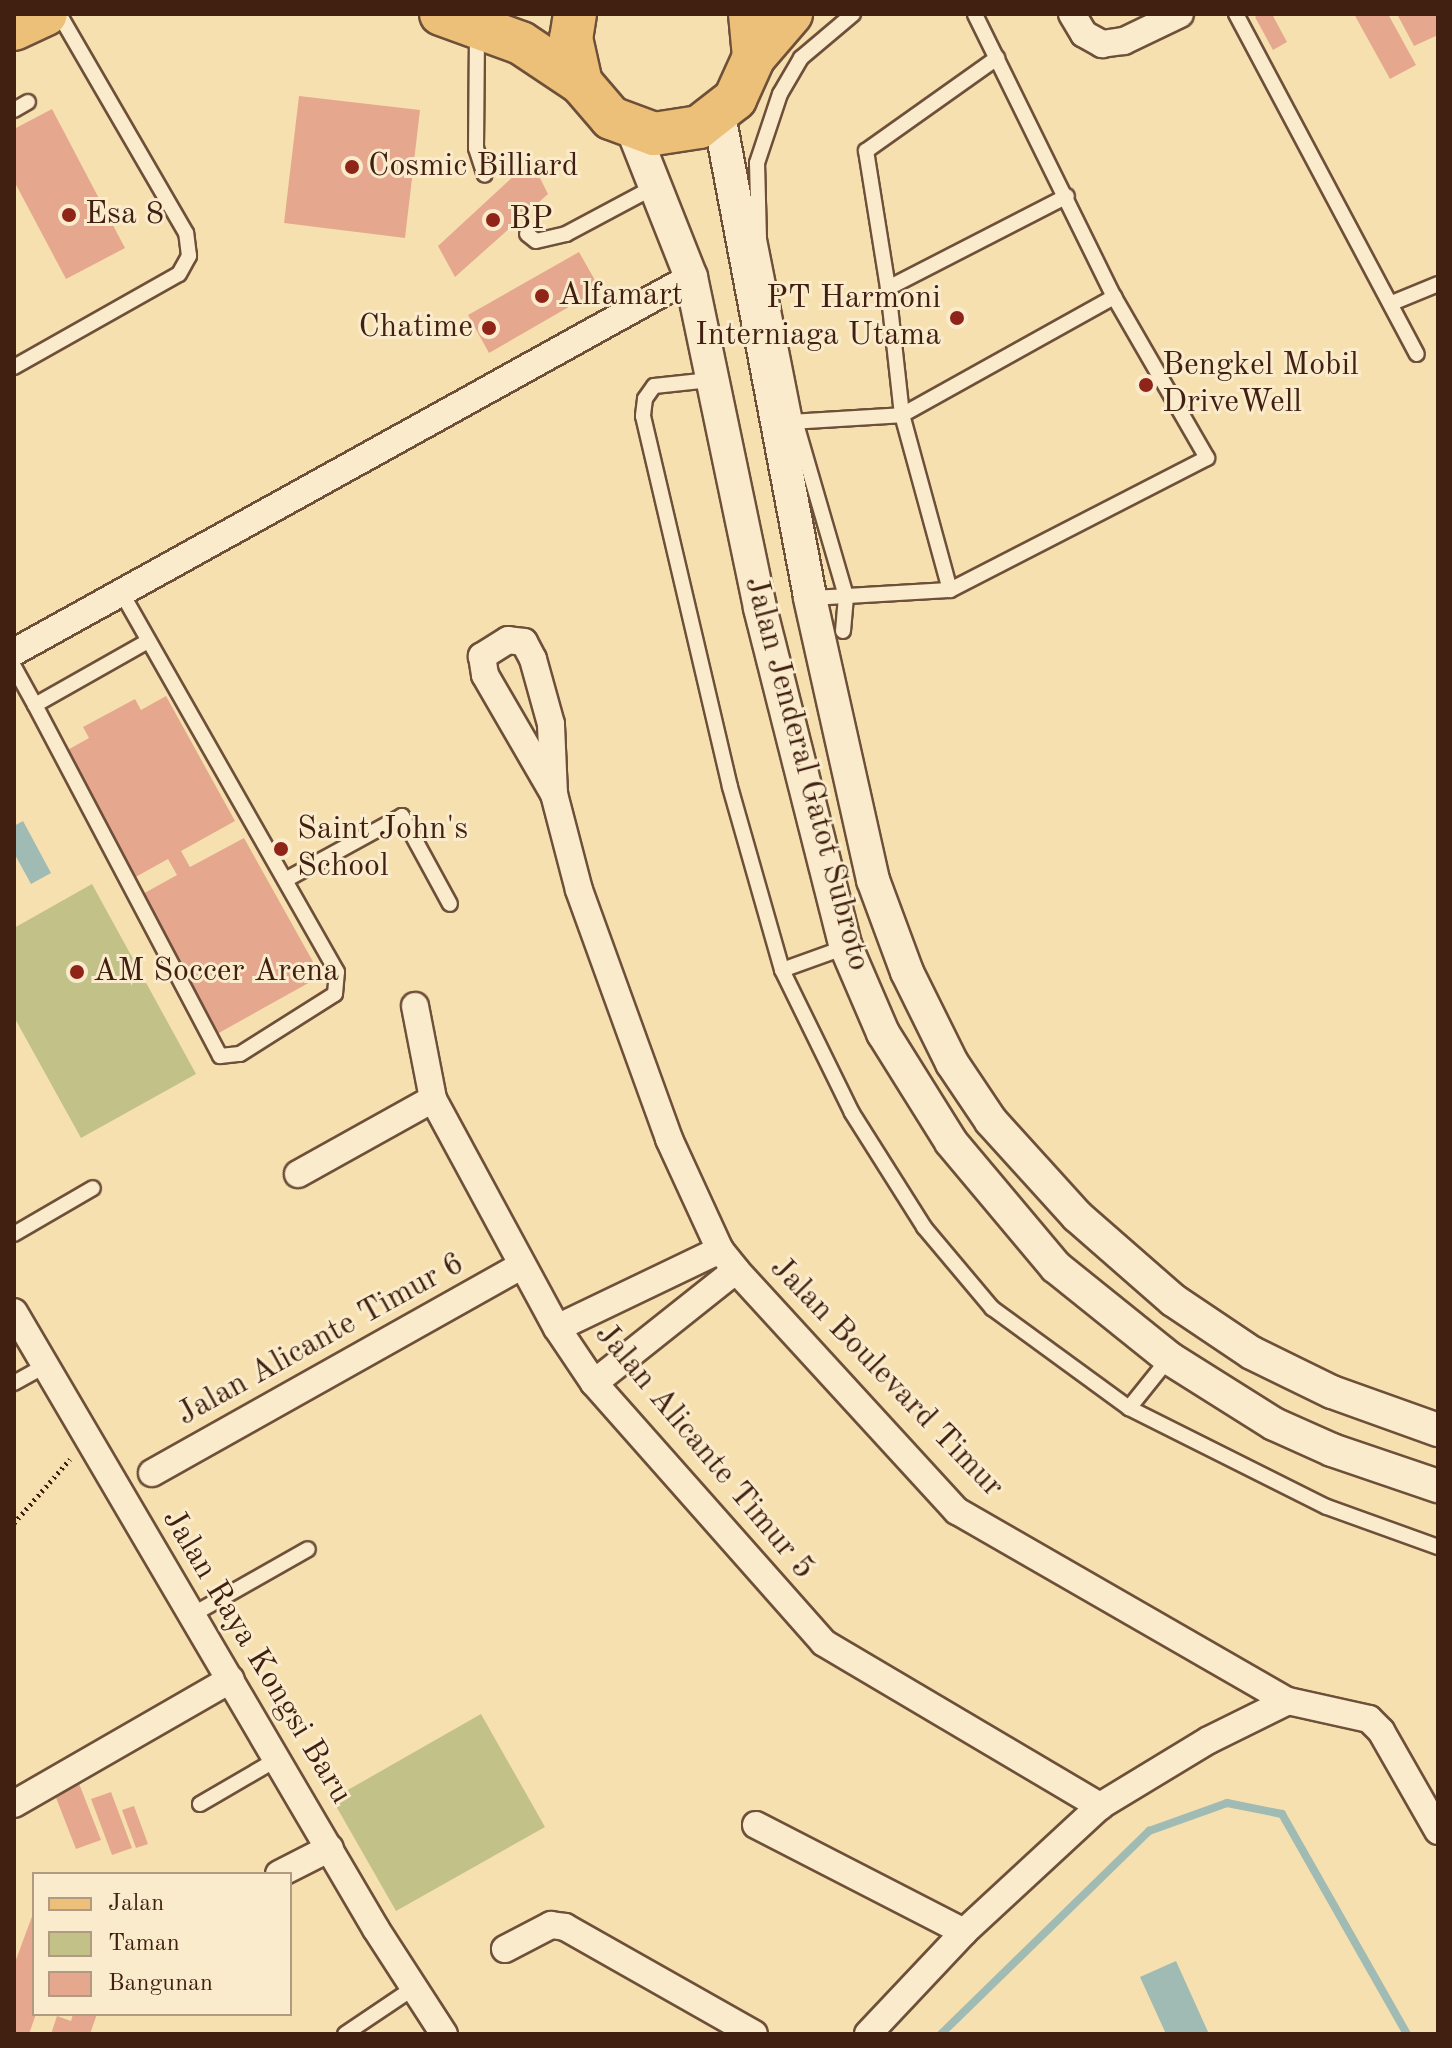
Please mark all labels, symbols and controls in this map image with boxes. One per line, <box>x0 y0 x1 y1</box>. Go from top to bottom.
place label: Cosmic Billiard <box>368 148 578 186</box>
marker: Cosmic Billiard <box>343 158 361 176</box>
place label: Esa 8 <box>85 196 164 234</box>
place label: BP <box>509 201 553 239</box>
marker: Esa 8 <box>60 206 78 224</box>
marker: BP <box>484 211 502 229</box>
place label: Alfamart <box>558 277 683 315</box>
place label: PT Harmoni Interniaga Utama <box>695 281 941 356</box>
marker: Alfamart <box>533 287 551 305</box>
place label: Chatime <box>358 309 473 347</box>
marker: PT Harmoni Interniaga Utama <box>948 309 966 327</box>
marker: Chatime <box>480 319 498 337</box>
place label: Bengkel Mobil DriveWell <box>1162 348 1359 423</box>
marker: Bengkel Mobil DriveWell <box>1137 376 1155 394</box>
street label: Jalan Jenderal Gatot Subroto <box>735 573 877 975</box>
place label: Saint John's School <box>297 812 468 887</box>
marker: Saint John's School <box>272 840 290 858</box>
place label: AM Soccer Arena <box>93 953 339 991</box>
marker: AM Soccer Arena <box>68 963 86 981</box>
street label: Jalan Alicante Timur 6 <box>171 1245 471 1435</box>
street label: Jalan Boulevard Timur <box>761 1250 1011 1506</box>
street label: Jalan Alicante Timur 5 <box>586 1316 822 1588</box>
street label: Jalan Raya Kongsi Baru <box>153 1503 359 1811</box>
legend <box>32 1872 292 2016</box>
text: Jalan <box>108 1892 164 1916</box>
text: Taman <box>108 1932 180 1956</box>
text: Bangunan <box>108 1972 213 1996</box>

